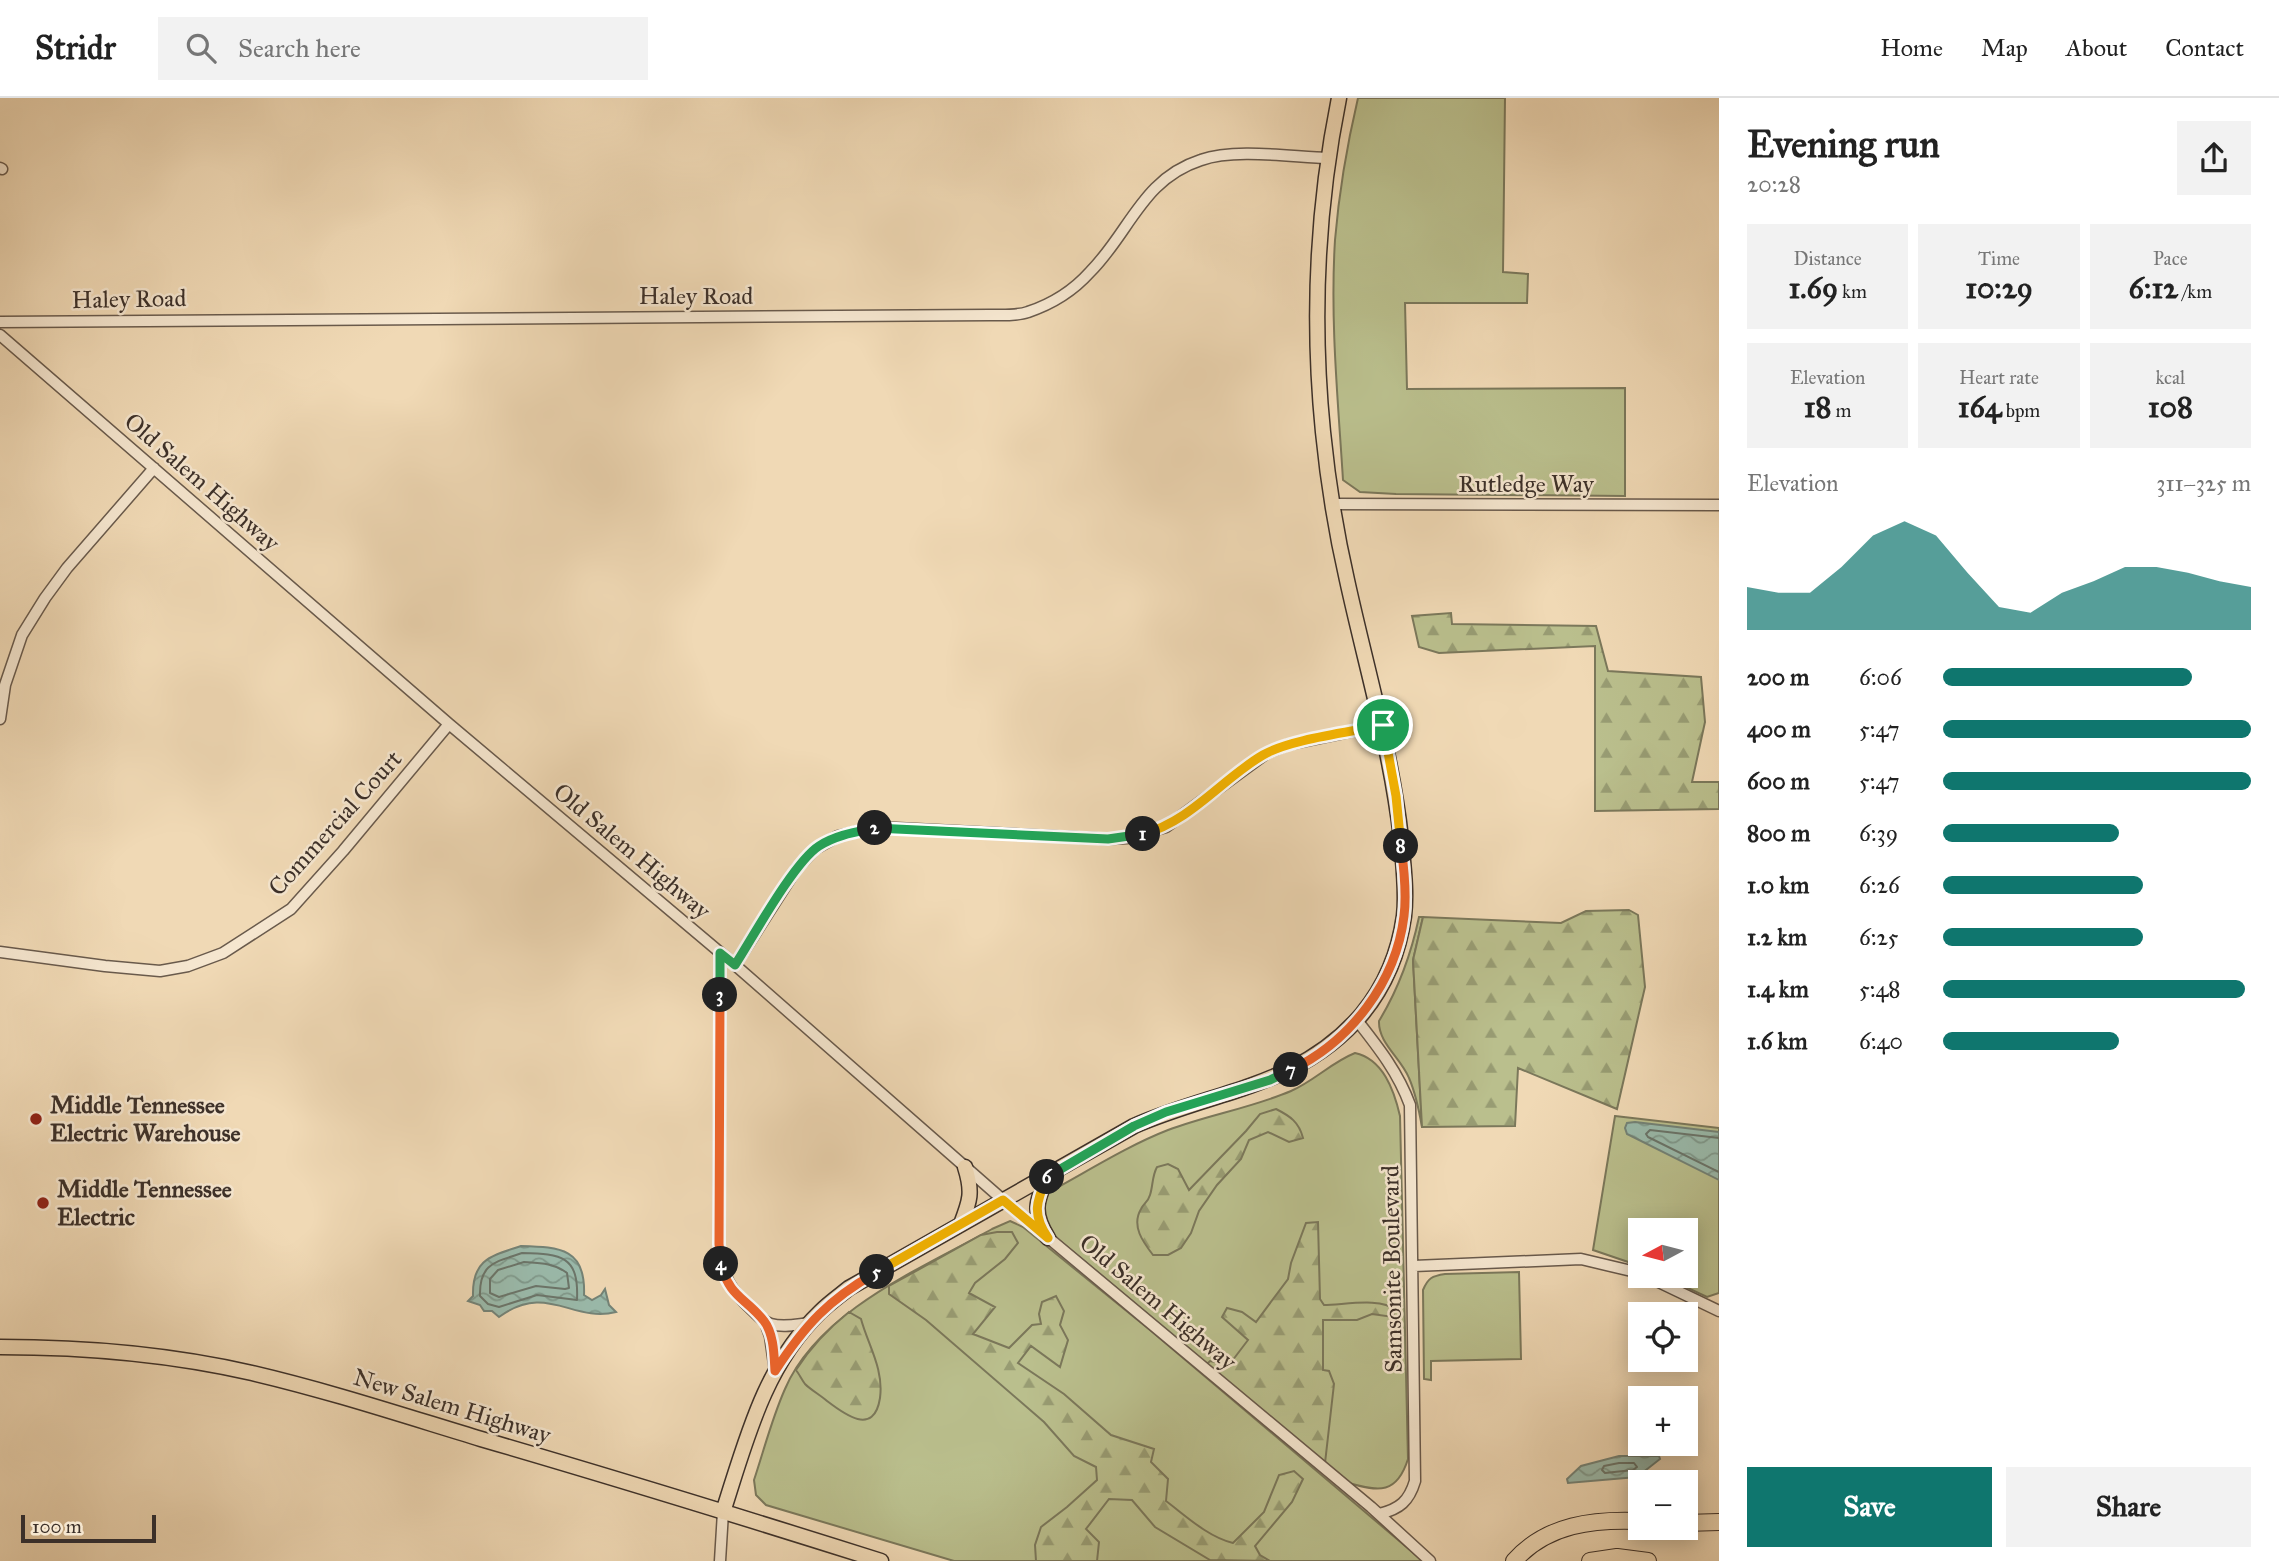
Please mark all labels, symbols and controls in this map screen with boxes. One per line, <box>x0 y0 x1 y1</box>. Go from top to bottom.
search box <box>158 17 648 80</box>
text: Stridr <box>35 28 116 68</box>
icon: search <box>182 29 220 67</box>
text: Search here <box>238 32 361 64</box>
text: Home <box>1880 33 1943 63</box>
text: Map <box>1981 33 2028 63</box>
text: About <box>2066 33 2127 63</box>
text: Contact <box>2165 33 2244 63</box>
text: Evening run <box>1747 121 1940 167</box>
button: share <box>2177 121 2251 195</box>
text: 20:28 <box>1747 170 1801 198</box>
text: Distance <box>1794 247 1862 270</box>
text: Time <box>1978 247 2020 270</box>
text: Pace <box>2153 247 2188 270</box>
text: 1.69 <box>1788 270 1838 306</box>
text: 10:29 <box>1965 270 2033 306</box>
text: 6:12 <box>2129 270 2178 306</box>
text: km <box>1838 280 1867 303</box>
text: /km <box>2178 280 2212 303</box>
street label: Haley Road <box>639 281 753 311</box>
street label: Haley Road <box>71 283 187 315</box>
text: Elevation <box>1790 366 1865 389</box>
text: Heart rate <box>1959 366 2039 389</box>
text: kcal <box>2155 366 2185 389</box>
text: 18 <box>1804 389 1832 425</box>
text: 164 <box>1958 389 2002 425</box>
text: 108 <box>2148 389 2193 425</box>
text: m <box>1832 399 1852 422</box>
text: bpm <box>2002 399 2040 422</box>
street label: Old Salem Highway <box>118 406 286 558</box>
street label: Rutledge Way <box>1458 469 1594 499</box>
text: Elevation <box>1747 469 1838 497</box>
text: 311–325 m <box>2156 469 2251 497</box>
text: 200 m <box>1747 663 1809 691</box>
text: 6:06 <box>1859 663 1902 691</box>
pin <box>1353 695 1413 755</box>
icon: arrive <box>1364 706 1402 744</box>
text: 400 m <box>1747 715 1811 743</box>
text: 5:47 <box>1859 715 1900 743</box>
street label: Commercial Court <box>262 744 408 902</box>
text: 600 m <box>1747 767 1810 795</box>
text: 5:47 <box>1859 767 1900 795</box>
street label: Old Salem Highway <box>547 777 717 926</box>
pin: 2 <box>858 810 892 846</box>
text: 2 <box>870 816 879 839</box>
pin: 1 <box>1126 816 1160 852</box>
text: 800 m <box>1747 819 1810 847</box>
text: 6:39 <box>1859 819 1898 847</box>
text: 1 <box>1139 822 1146 845</box>
pin: 8 <box>1384 828 1418 864</box>
text: 8 <box>1395 834 1406 857</box>
text: 1.0 km <box>1747 871 1809 899</box>
text: 6:26 <box>1859 871 1900 899</box>
text: 1.2 km <box>1747 923 1807 951</box>
text: 6:25 <box>1859 923 1898 951</box>
text: 1.4 km <box>1747 975 1809 1003</box>
text: 5:48 <box>1859 975 1901 1003</box>
pin: 3 <box>702 978 738 1012</box>
text: 3 <box>716 983 723 1006</box>
text: 1.6 km <box>1747 1027 1808 1055</box>
text: 6:40 <box>1859 1027 1903 1055</box>
pin: 7 <box>1274 1052 1308 1088</box>
text: 7 <box>1285 1058 1296 1081</box>
place label: Middle Tennessee Electric Warehouse <box>50 1090 241 1148</box>
marker: Middle Tennessee Electric Warehouse <box>28 1111 44 1127</box>
pin: 6 <box>1030 1160 1064 1194</box>
text: 6 <box>1042 1165 1051 1188</box>
street label: Samsonite Boulevard <box>1375 1165 1409 1373</box>
place label: Middle Tennessee Electric <box>57 1174 232 1232</box>
marker: Middle Tennessee Electric <box>35 1195 51 1211</box>
north arrow <box>1628 1218 1698 1288</box>
map controls <box>1628 1218 1698 1540</box>
street label: Old Salem Highway <box>1073 1228 1243 1377</box>
pin: 4 <box>704 1246 738 1282</box>
text: 4 <box>715 1252 726 1275</box>
pin: 5 <box>860 1254 894 1290</box>
text: 5 <box>872 1260 881 1283</box>
button: locate <box>1628 1302 1698 1372</box>
street label: New Salem Highway <box>350 1362 555 1451</box>
button: + <box>1628 1386 1698 1456</box>
button: Save <box>1747 1467 1992 1547</box>
button: Share <box>2006 1467 2251 1547</box>
button: − <box>1628 1470 1698 1540</box>
scale bar <box>21 1512 156 1544</box>
text: 100 m <box>32 1515 82 1538</box>

